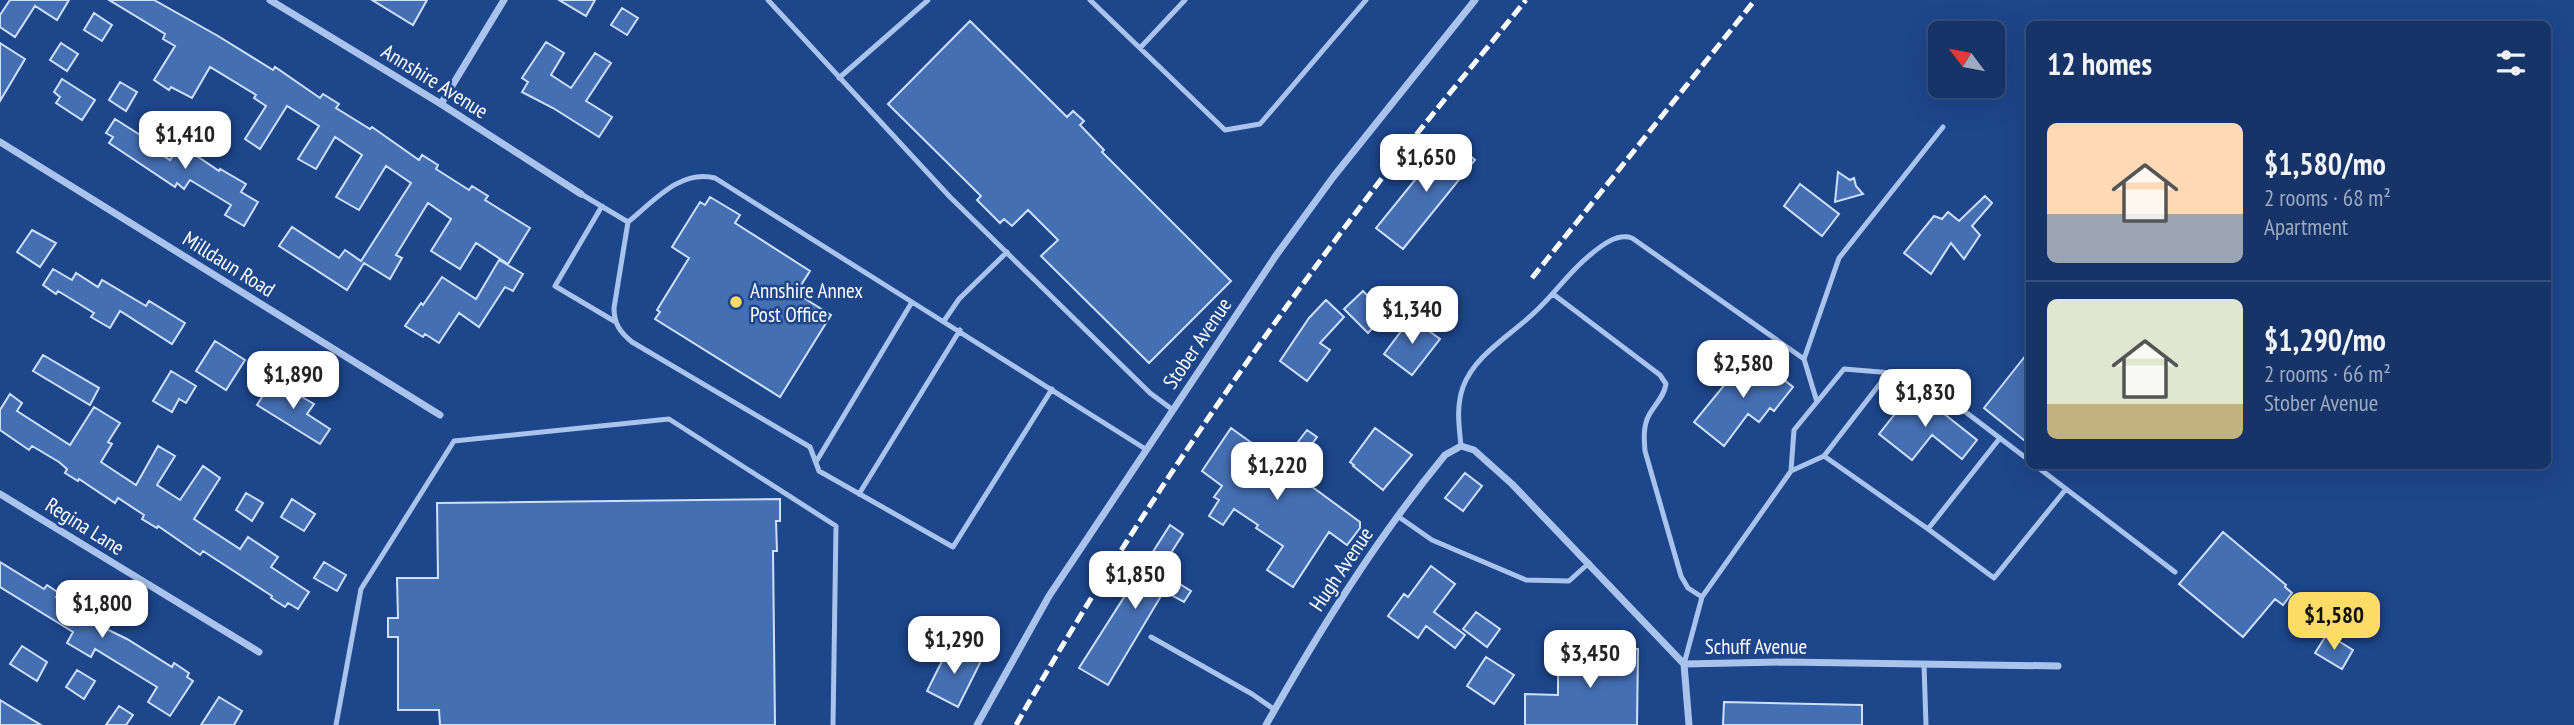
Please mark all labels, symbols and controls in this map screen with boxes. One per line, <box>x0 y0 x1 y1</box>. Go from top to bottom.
north arrow <box>1928 21 2006 98</box>
map controls <box>1928 21 2005 98</box>
street label: Annshire Avenue <box>377 38 493 124</box>
text: 12 homes <box>2047 44 2152 83</box>
icon: filters <box>2492 44 2530 82</box>
pin: $1,410 <box>128 111 242 171</box>
text: $1,410 <box>155 119 215 148</box>
pin: $1,650 <box>1369 134 1483 194</box>
text: $1,650 <box>1396 142 1456 171</box>
text: $1,580/mo <box>2264 144 2386 183</box>
icon: home <box>2103 151 2187 235</box>
text: 2 rooms · 68 m² <box>2264 183 2391 212</box>
text: Apartment <box>2264 212 2348 241</box>
street label: Milldaun Road <box>178 225 280 303</box>
place label: Annshire Annex Post Office <box>750 277 863 328</box>
pin: $1,340 <box>1355 286 1469 346</box>
street label: Stober Avenue <box>1157 292 1237 394</box>
marker: Annshire Annex Post Office <box>728 294 744 310</box>
text: $1,340 <box>1382 294 1442 323</box>
text: $1,290/mo <box>2264 320 2386 359</box>
icon: home <box>2103 327 2187 411</box>
pin: $2,580 <box>1686 340 1800 400</box>
text: $2,580 <box>1713 348 1773 377</box>
pin: $1,890 <box>236 352 350 411</box>
text: $1,890 <box>263 359 323 388</box>
text: 2 rooms · 66 m² <box>2264 359 2391 388</box>
pin: $1,830 <box>1868 370 1982 429</box>
text: $1,830 <box>1895 377 1955 406</box>
text: Stober Avenue <box>2264 388 2378 417</box>
pin: $1,220 <box>1220 442 1334 502</box>
text: $1,220 <box>1247 450 1307 479</box>
street label: Regina Lane <box>40 491 130 561</box>
street label: Hugh Avenue <box>1303 522 1379 616</box>
pin: $1,850 <box>1078 552 1192 611</box>
text: $1,850 <box>1105 559 1165 588</box>
pin: $1,800 <box>45 580 159 640</box>
text: $1,800 <box>72 588 132 617</box>
pin: $1,580 <box>2277 592 2391 652</box>
text: $1,580 <box>2304 600 2364 629</box>
pin: $1,290 <box>897 616 1011 676</box>
text: $1,290 <box>924 624 984 653</box>
pin: $3,450 <box>1533 630 1647 690</box>
street label: Schuff Avenue <box>1705 633 1807 660</box>
text: $3,450 <box>1560 638 1620 667</box>

